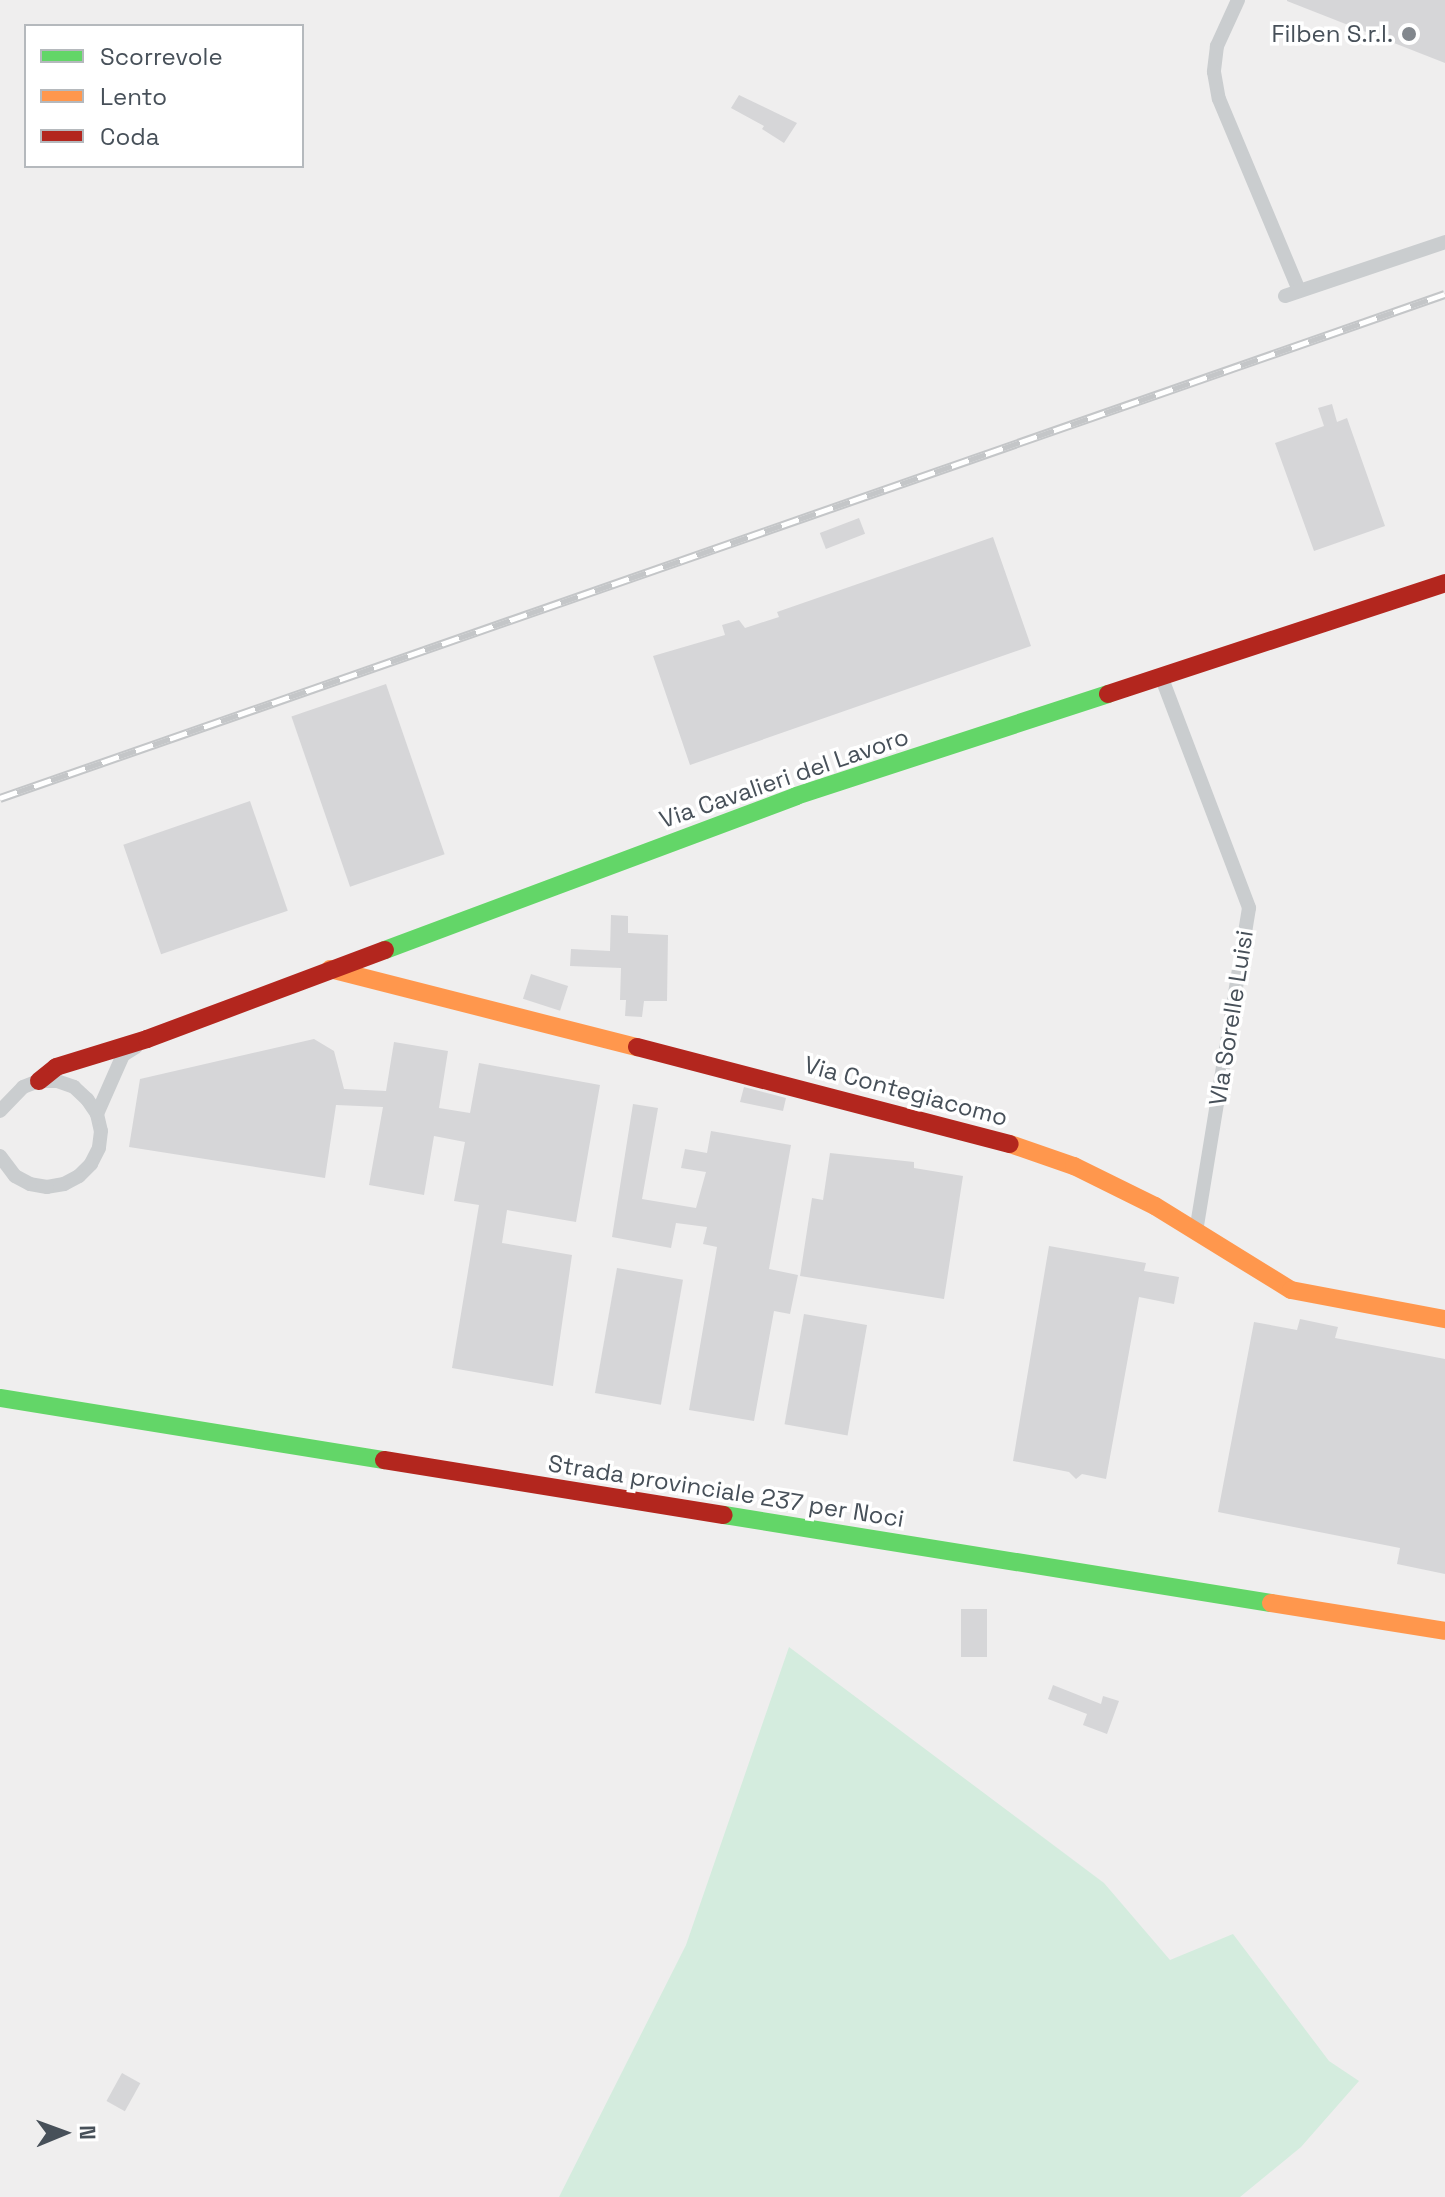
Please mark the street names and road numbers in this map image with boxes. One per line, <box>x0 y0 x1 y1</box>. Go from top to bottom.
street label: Via Cavalieri del Lavoro <box>656 722 912 834</box>
street label: VIa Sorelle Luisi <box>1203 928 1259 1108</box>
street label: Via Contegiacomo <box>801 1050 1011 1132</box>
street label: Strada provinciale 237 per Noci <box>546 1449 906 1533</box>

